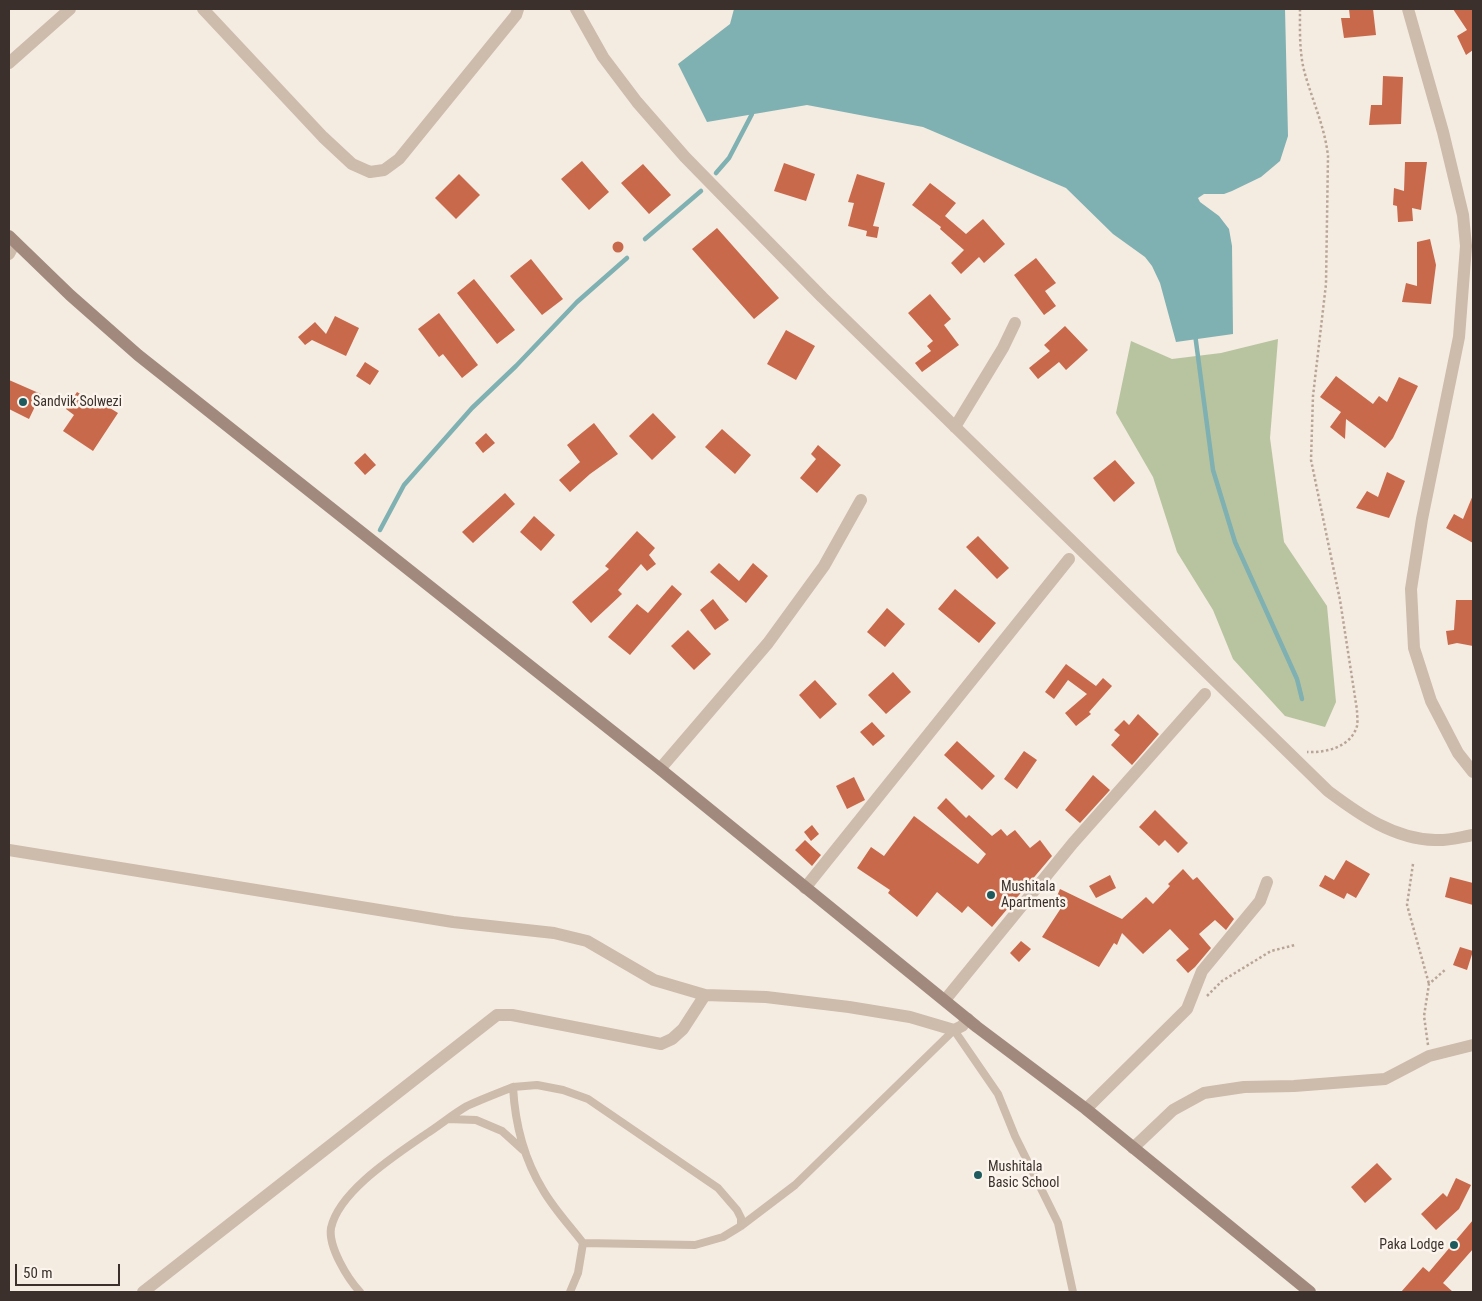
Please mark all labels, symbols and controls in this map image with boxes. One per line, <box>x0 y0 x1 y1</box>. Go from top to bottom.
place label: Sandvik Solwezi <box>33 394 122 410</box>
marker: Sandvik Solwezi <box>17 396 29 408</box>
place label: Mushitala Apartments <box>1001 879 1066 912</box>
marker: Mushitala Apartments <box>985 889 997 901</box>
place label: Mushitala Basic School <box>988 1159 1059 1192</box>
marker: Mushitala Basic School <box>972 1169 984 1181</box>
place label: Paka Lodge <box>1379 1237 1444 1253</box>
marker: Paka Lodge <box>1448 1239 1460 1251</box>
scale bar <box>18 1254 122 1286</box>
text: 50 m <box>23 1264 53 1282</box>

